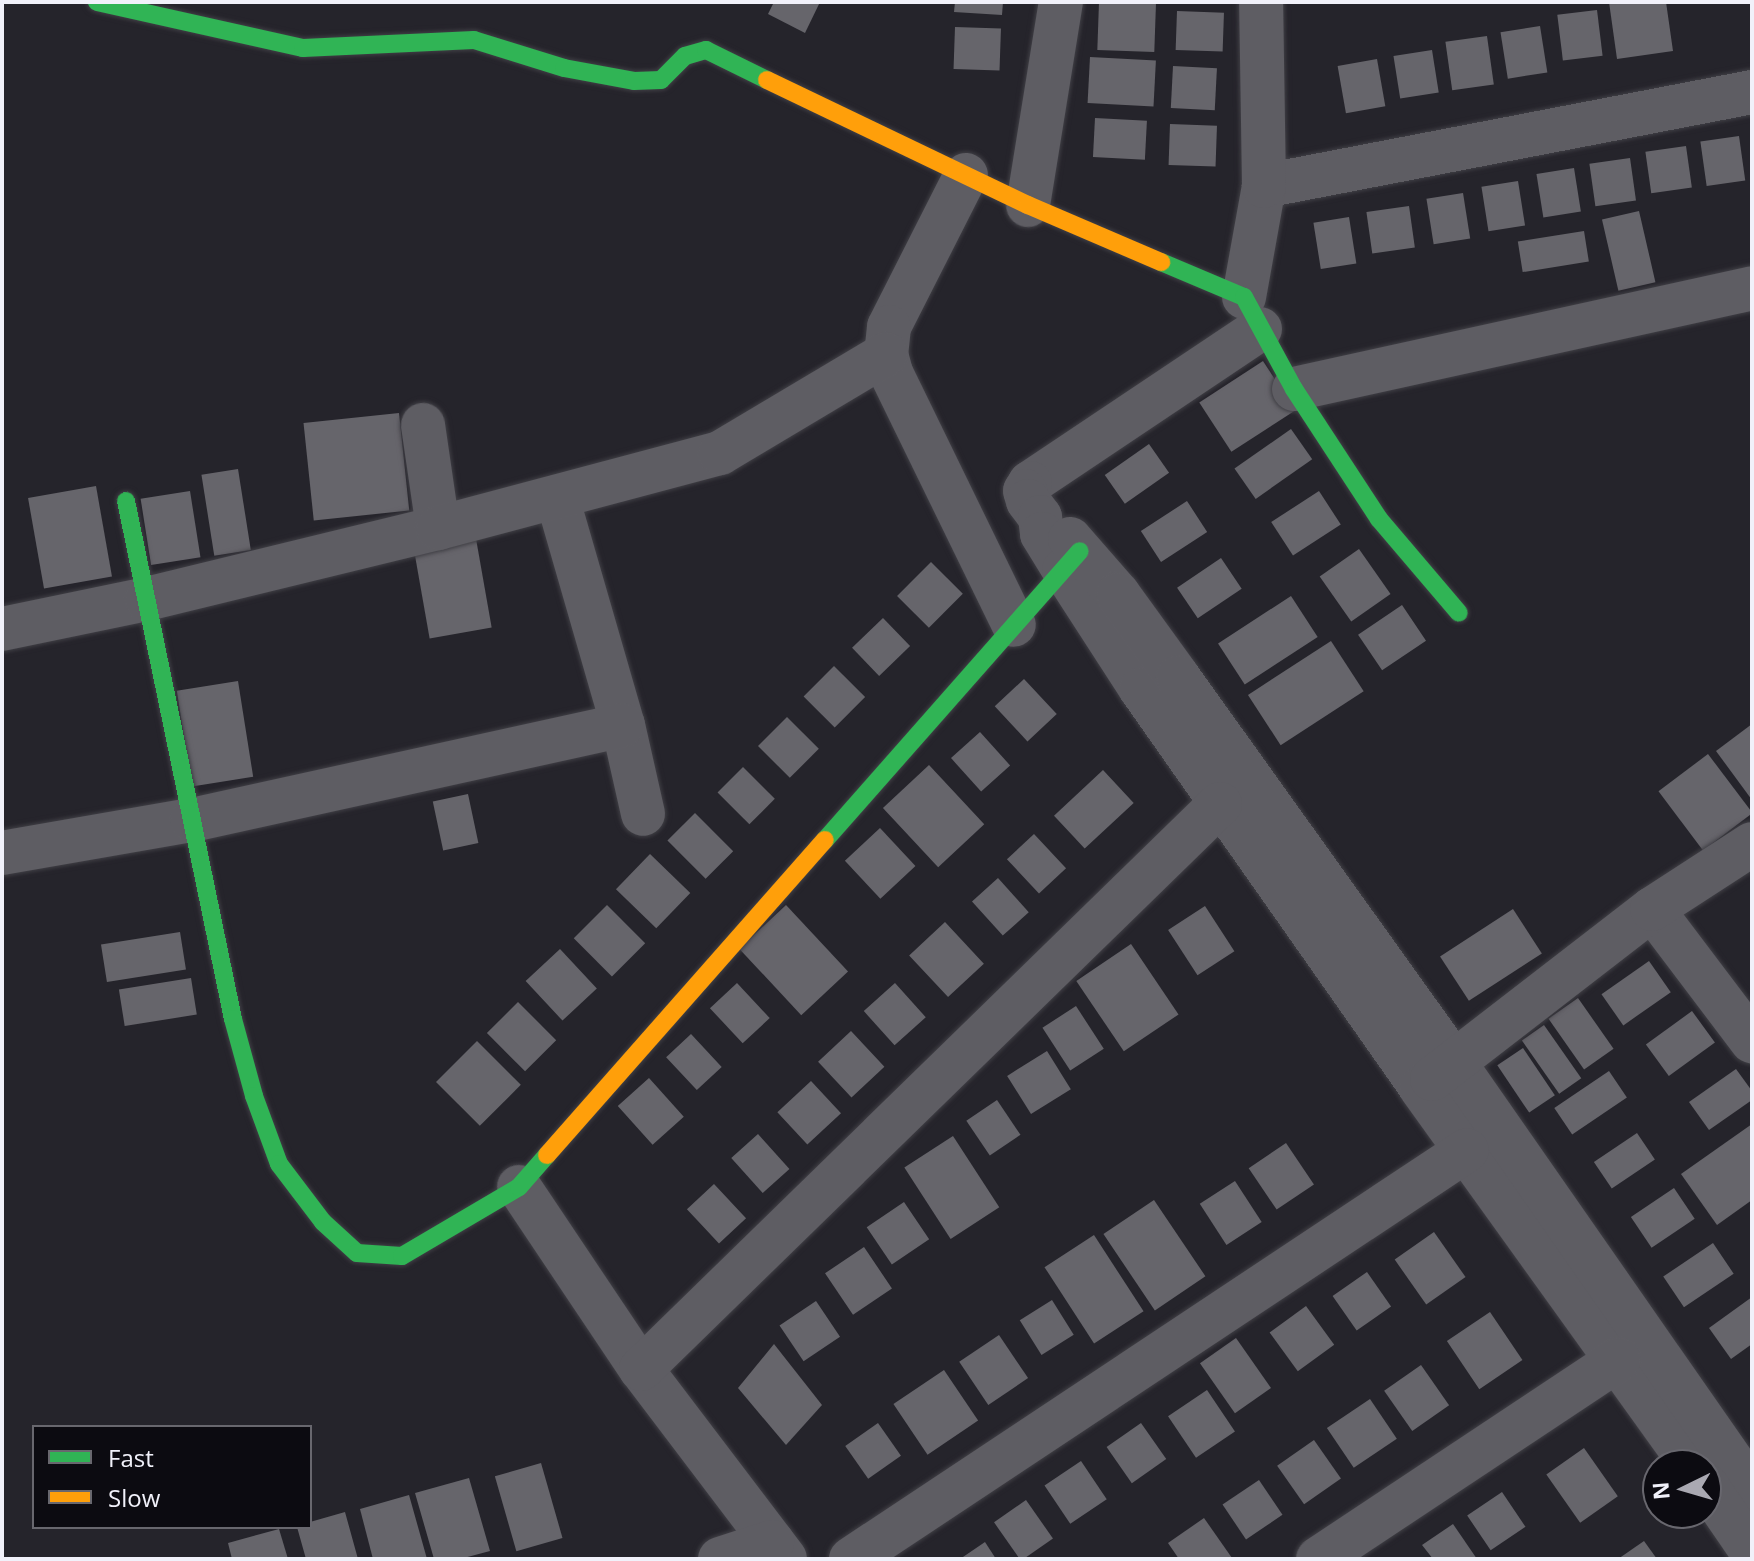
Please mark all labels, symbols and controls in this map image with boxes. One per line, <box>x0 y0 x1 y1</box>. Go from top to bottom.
legend <box>32 1425 312 1529</box>
text: Fast <box>108 1441 154 1474</box>
north arrow <box>1642 1449 1722 1529</box>
text: Slow <box>108 1481 160 1514</box>
text: N <box>1644 1481 1676 1501</box>

